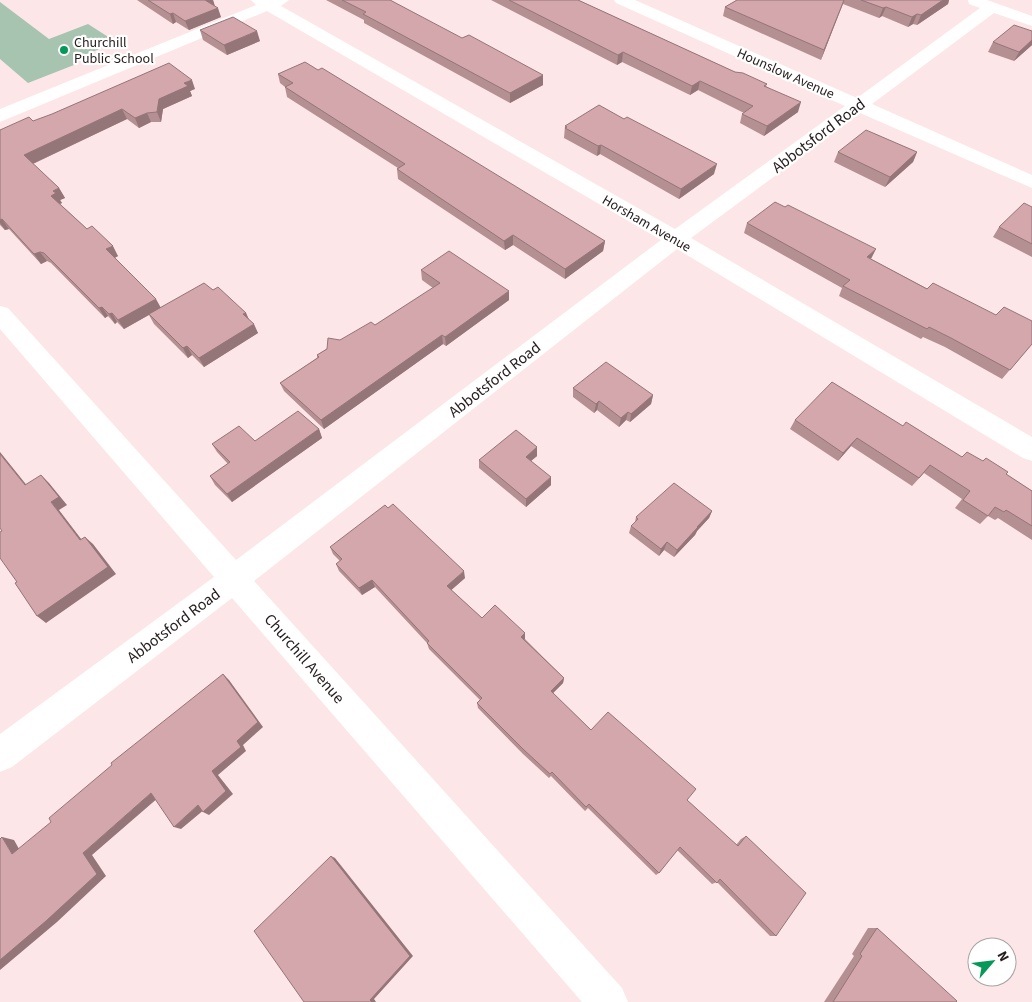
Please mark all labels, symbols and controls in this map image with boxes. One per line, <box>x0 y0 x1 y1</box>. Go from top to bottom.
place label: Churchill Public School <box>74 33 154 69</box>
street label: Hounslow Avenue <box>734 43 838 104</box>
marker: Churchill Public School <box>58 44 70 56</box>
street label: Abbotsford Road <box>767 93 870 178</box>
street label: Horsham Avenue <box>598 190 695 257</box>
street label: Abbotsford Road <box>444 337 545 423</box>
street label: Abbotsford Road <box>122 583 225 668</box>
street label: Churchill Avenue <box>259 609 350 708</box>
north arrow <box>967 937 1017 987</box>
text: N <box>992 948 1014 965</box>

